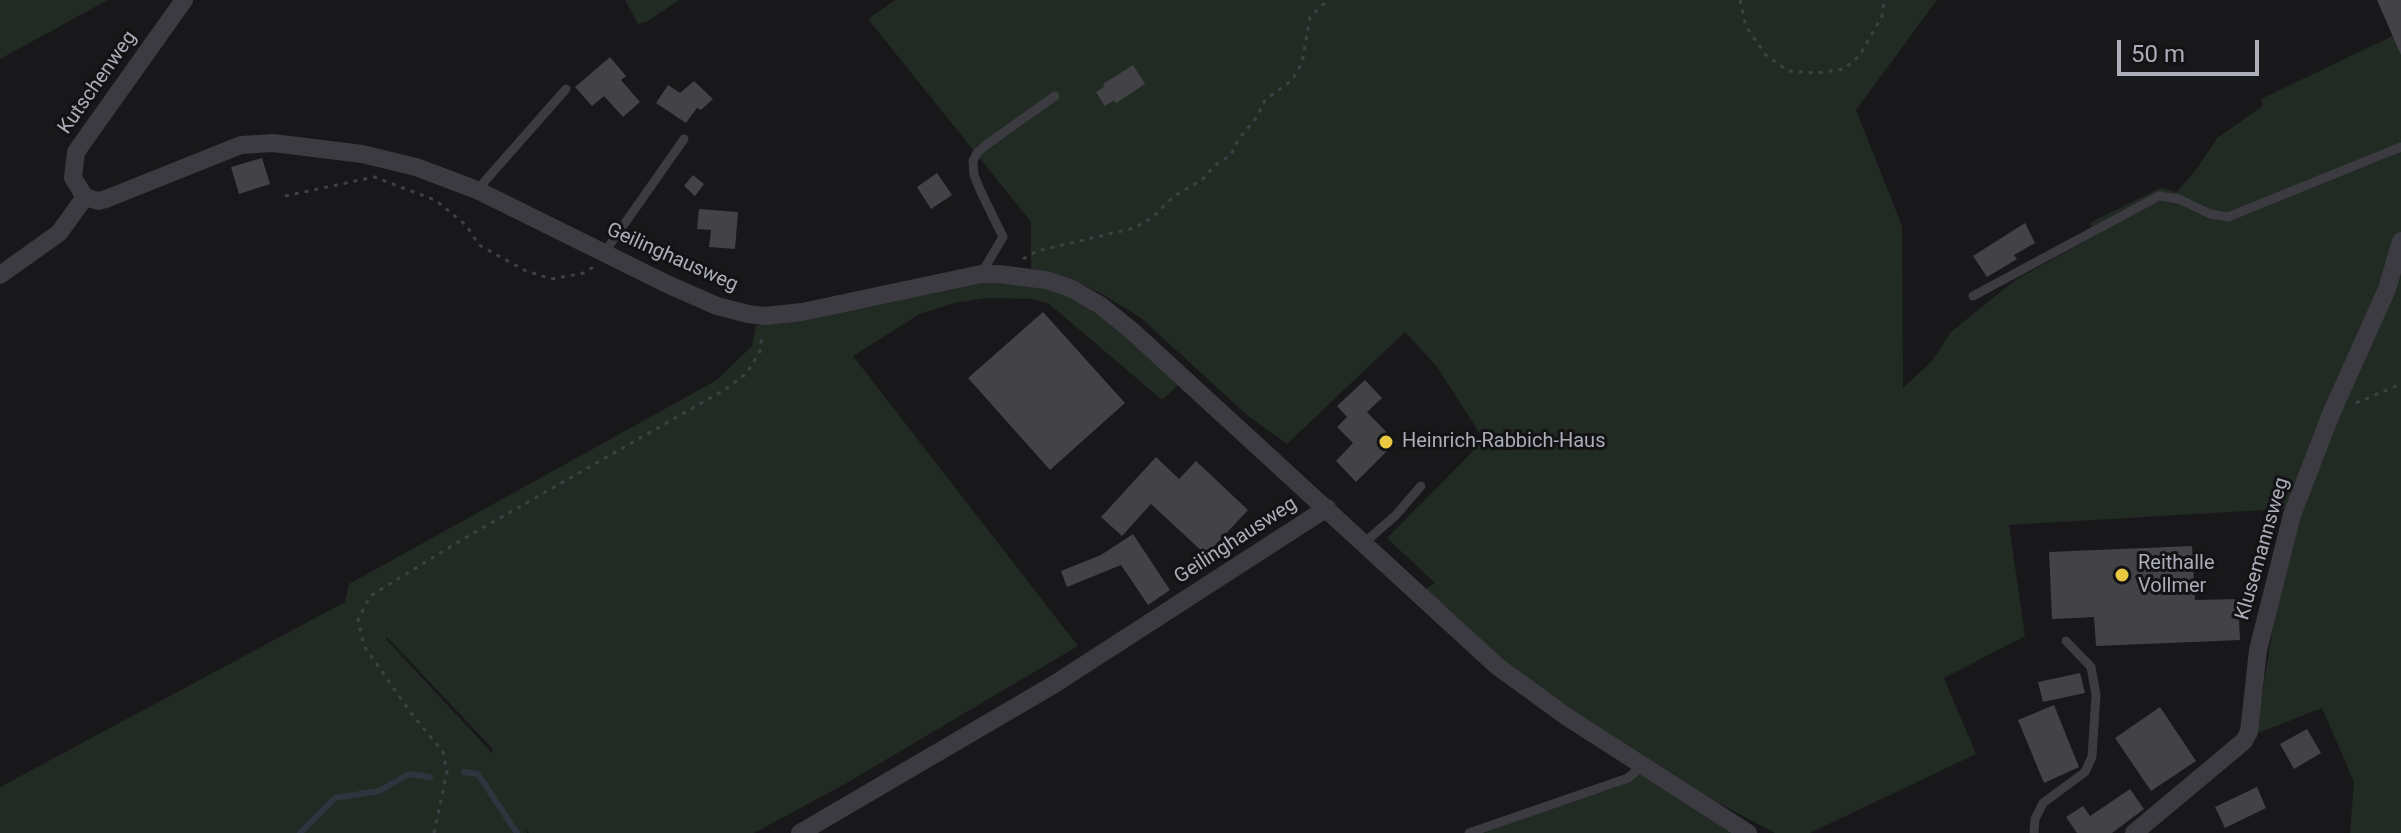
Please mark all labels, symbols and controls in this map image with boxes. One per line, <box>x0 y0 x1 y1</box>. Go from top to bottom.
scale bar <box>2121 24 2263 74</box>
street label: Kutschenweg <box>54 27 142 139</box>
text: 50 m <box>2131 40 2185 68</box>
street label: Geilinghausweg <box>603 218 741 298</box>
place label: Heinrich-Rabbich-Haus <box>1402 430 1605 454</box>
marker: Heinrich-Rabbich-Haus <box>1377 433 1395 451</box>
street label: Klusemannsweg <box>2231 475 2295 623</box>
street label: Geilinghausweg <box>1170 492 1302 590</box>
place label: Reithalle Vollmer <box>2138 552 2215 599</box>
marker: Reithalle Vollmer <box>2113 566 2131 584</box>

